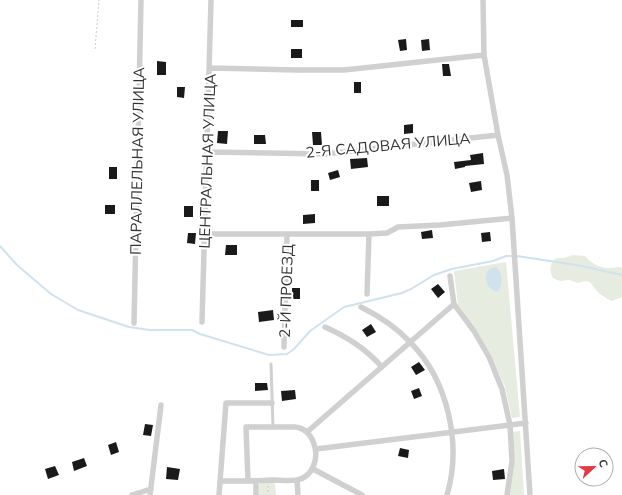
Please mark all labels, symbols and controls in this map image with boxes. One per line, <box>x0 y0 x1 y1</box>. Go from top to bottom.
street label: ПАРАЛЛЕЛЬНАЯ УЛИЦА <box>126 67 148 255</box>
street label: ЦЕНТРАЛЬНАЯ УЛИЦА <box>194 73 220 249</box>
street label: 2-Я САДОВАЯ УЛИЦА <box>305 128 471 162</box>
street label: 2-Й ПРОЕЗД <box>275 244 297 338</box>
north arrow <box>574 447 614 487</box>
text: С <box>595 457 611 470</box>

